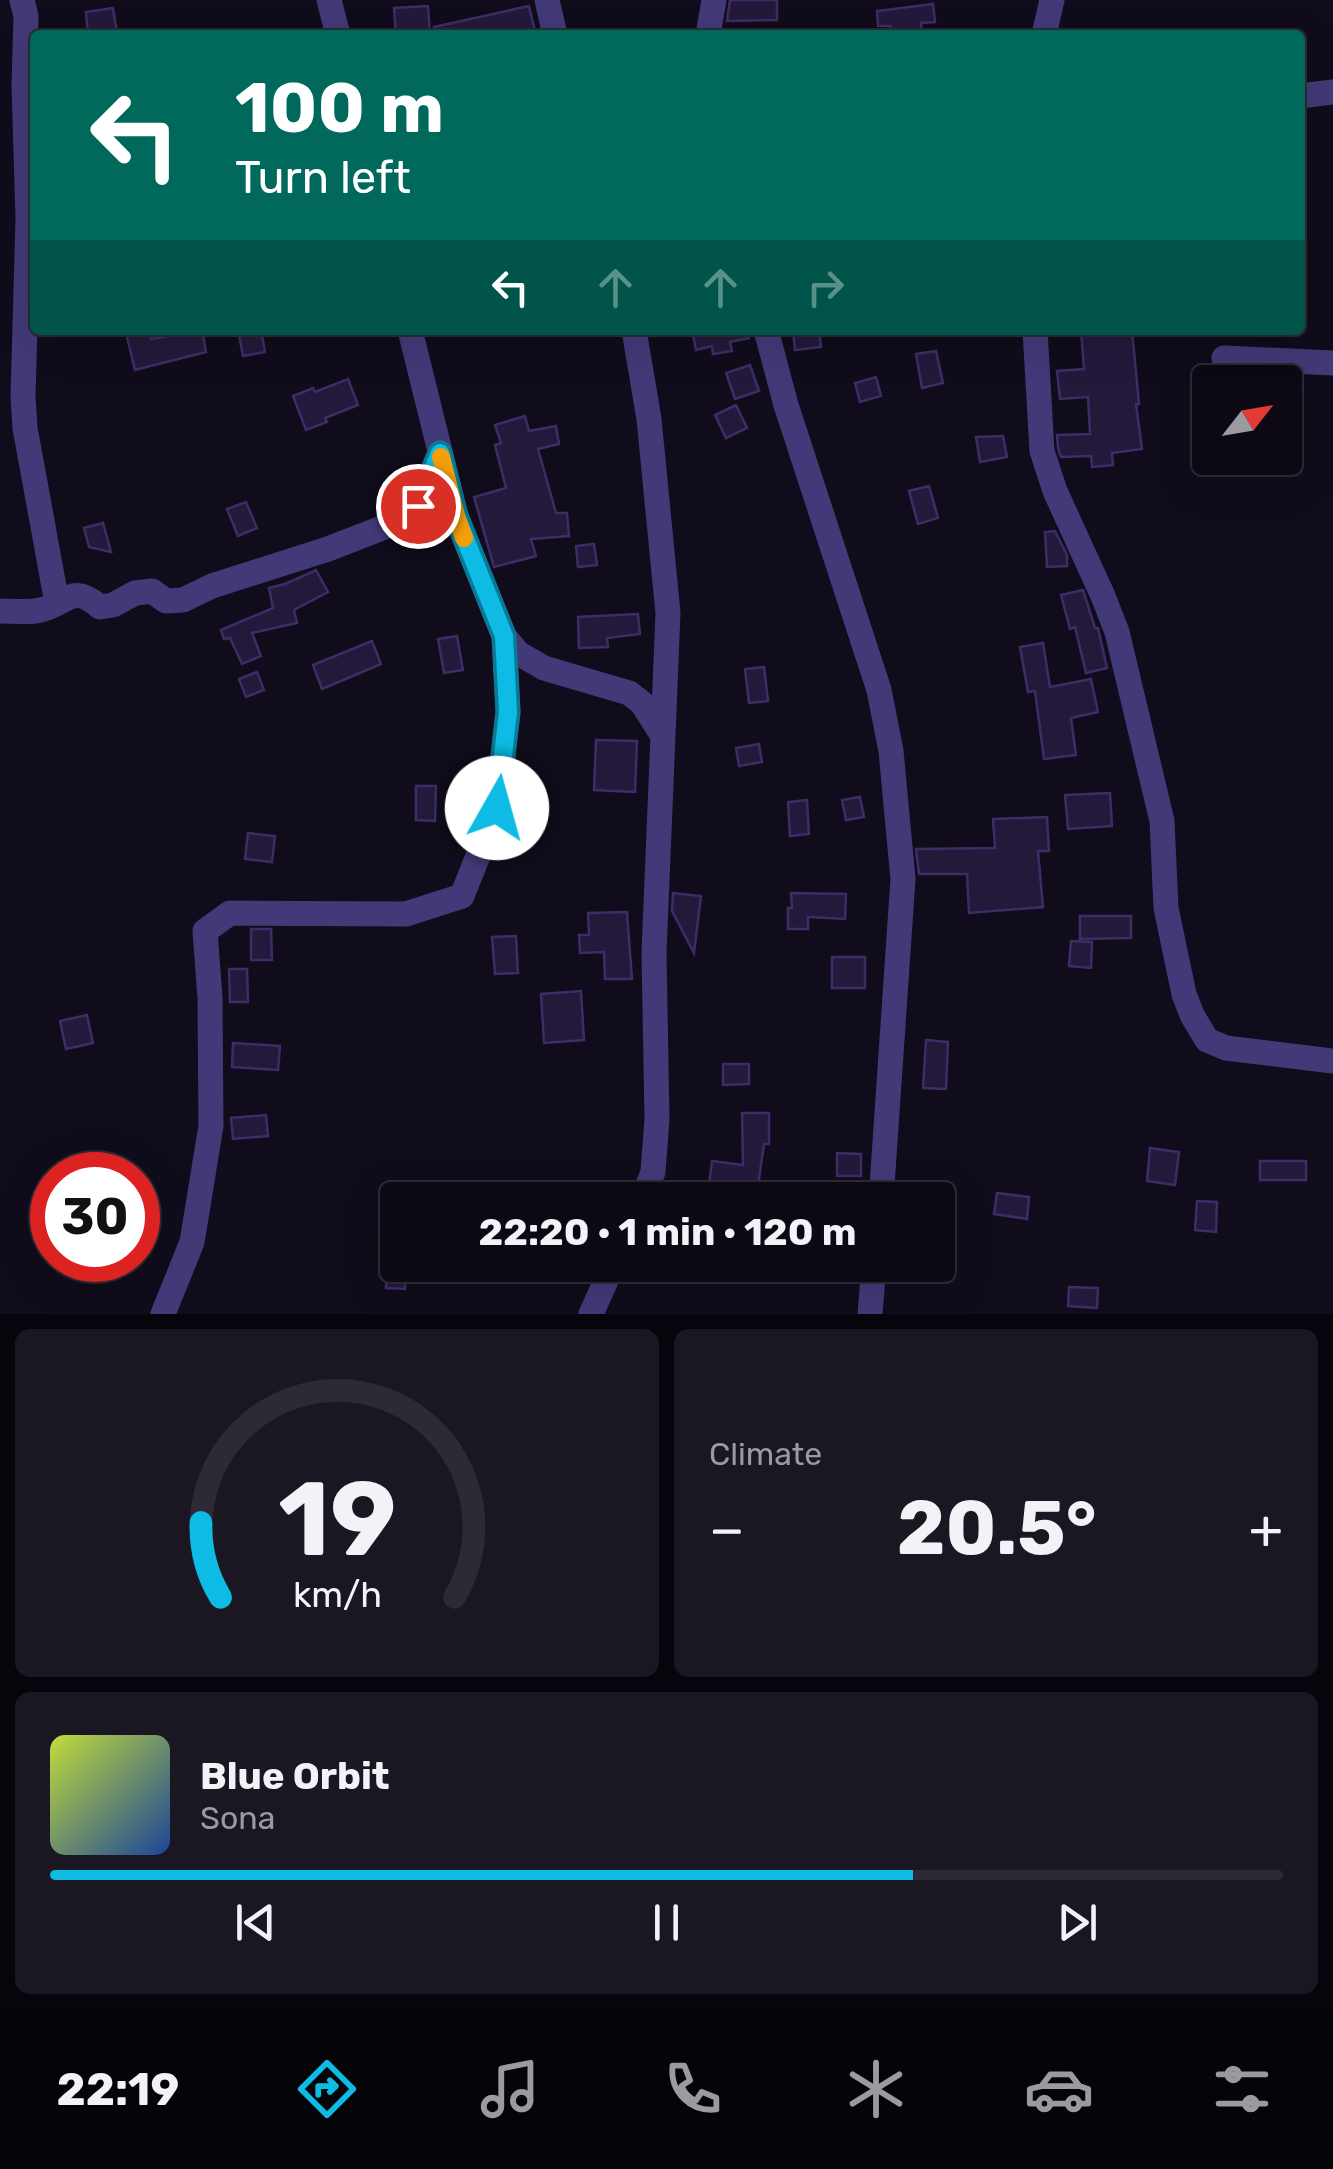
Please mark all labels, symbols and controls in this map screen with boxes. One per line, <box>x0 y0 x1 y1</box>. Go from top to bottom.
text: 100 m <box>235 67 444 150</box>
icon: left <box>70 70 200 200</box>
text: Turn left <box>235 151 411 204</box>
icon: left <box>483 260 538 315</box>
icon: ahead <box>588 260 643 315</box>
icon: ahead <box>693 260 748 315</box>
icon: right <box>798 260 853 315</box>
north arrow <box>1192 365 1302 475</box>
map controls <box>1192 365 1302 475</box>
pin <box>376 464 461 549</box>
icon: arrive <box>391 479 446 534</box>
position arrow <box>445 756 549 860</box>
speed limit sign: 30 <box>30 1152 160 1282</box>
text: 22:20 · 1 min · 120 m <box>479 1209 856 1255</box>
text: Climate <box>709 1435 822 1473</box>
text: 19 <box>278 1458 396 1581</box>
text: 20.5° <box>897 1484 1097 1573</box>
text: − <box>709 1497 745 1562</box>
text: + <box>1249 1497 1283 1562</box>
text: km/h <box>292 1574 382 1616</box>
text: Blue Orbit <box>200 1753 390 1799</box>
text: Sona <box>200 1799 275 1837</box>
icon: previous <box>228 1895 283 1950</box>
icon: pause <box>639 1895 694 1950</box>
icon: next <box>1050 1895 1105 1950</box>
icon: directions <box>292 2054 362 2124</box>
icon: music <box>475 2054 545 2124</box>
icon: phone <box>658 2054 728 2124</box>
icon: climate <box>841 2054 911 2124</box>
icon: car <box>1024 2054 1094 2124</box>
icon: filters <box>1207 2054 1277 2124</box>
text: 22:19 <box>56 2063 179 2116</box>

